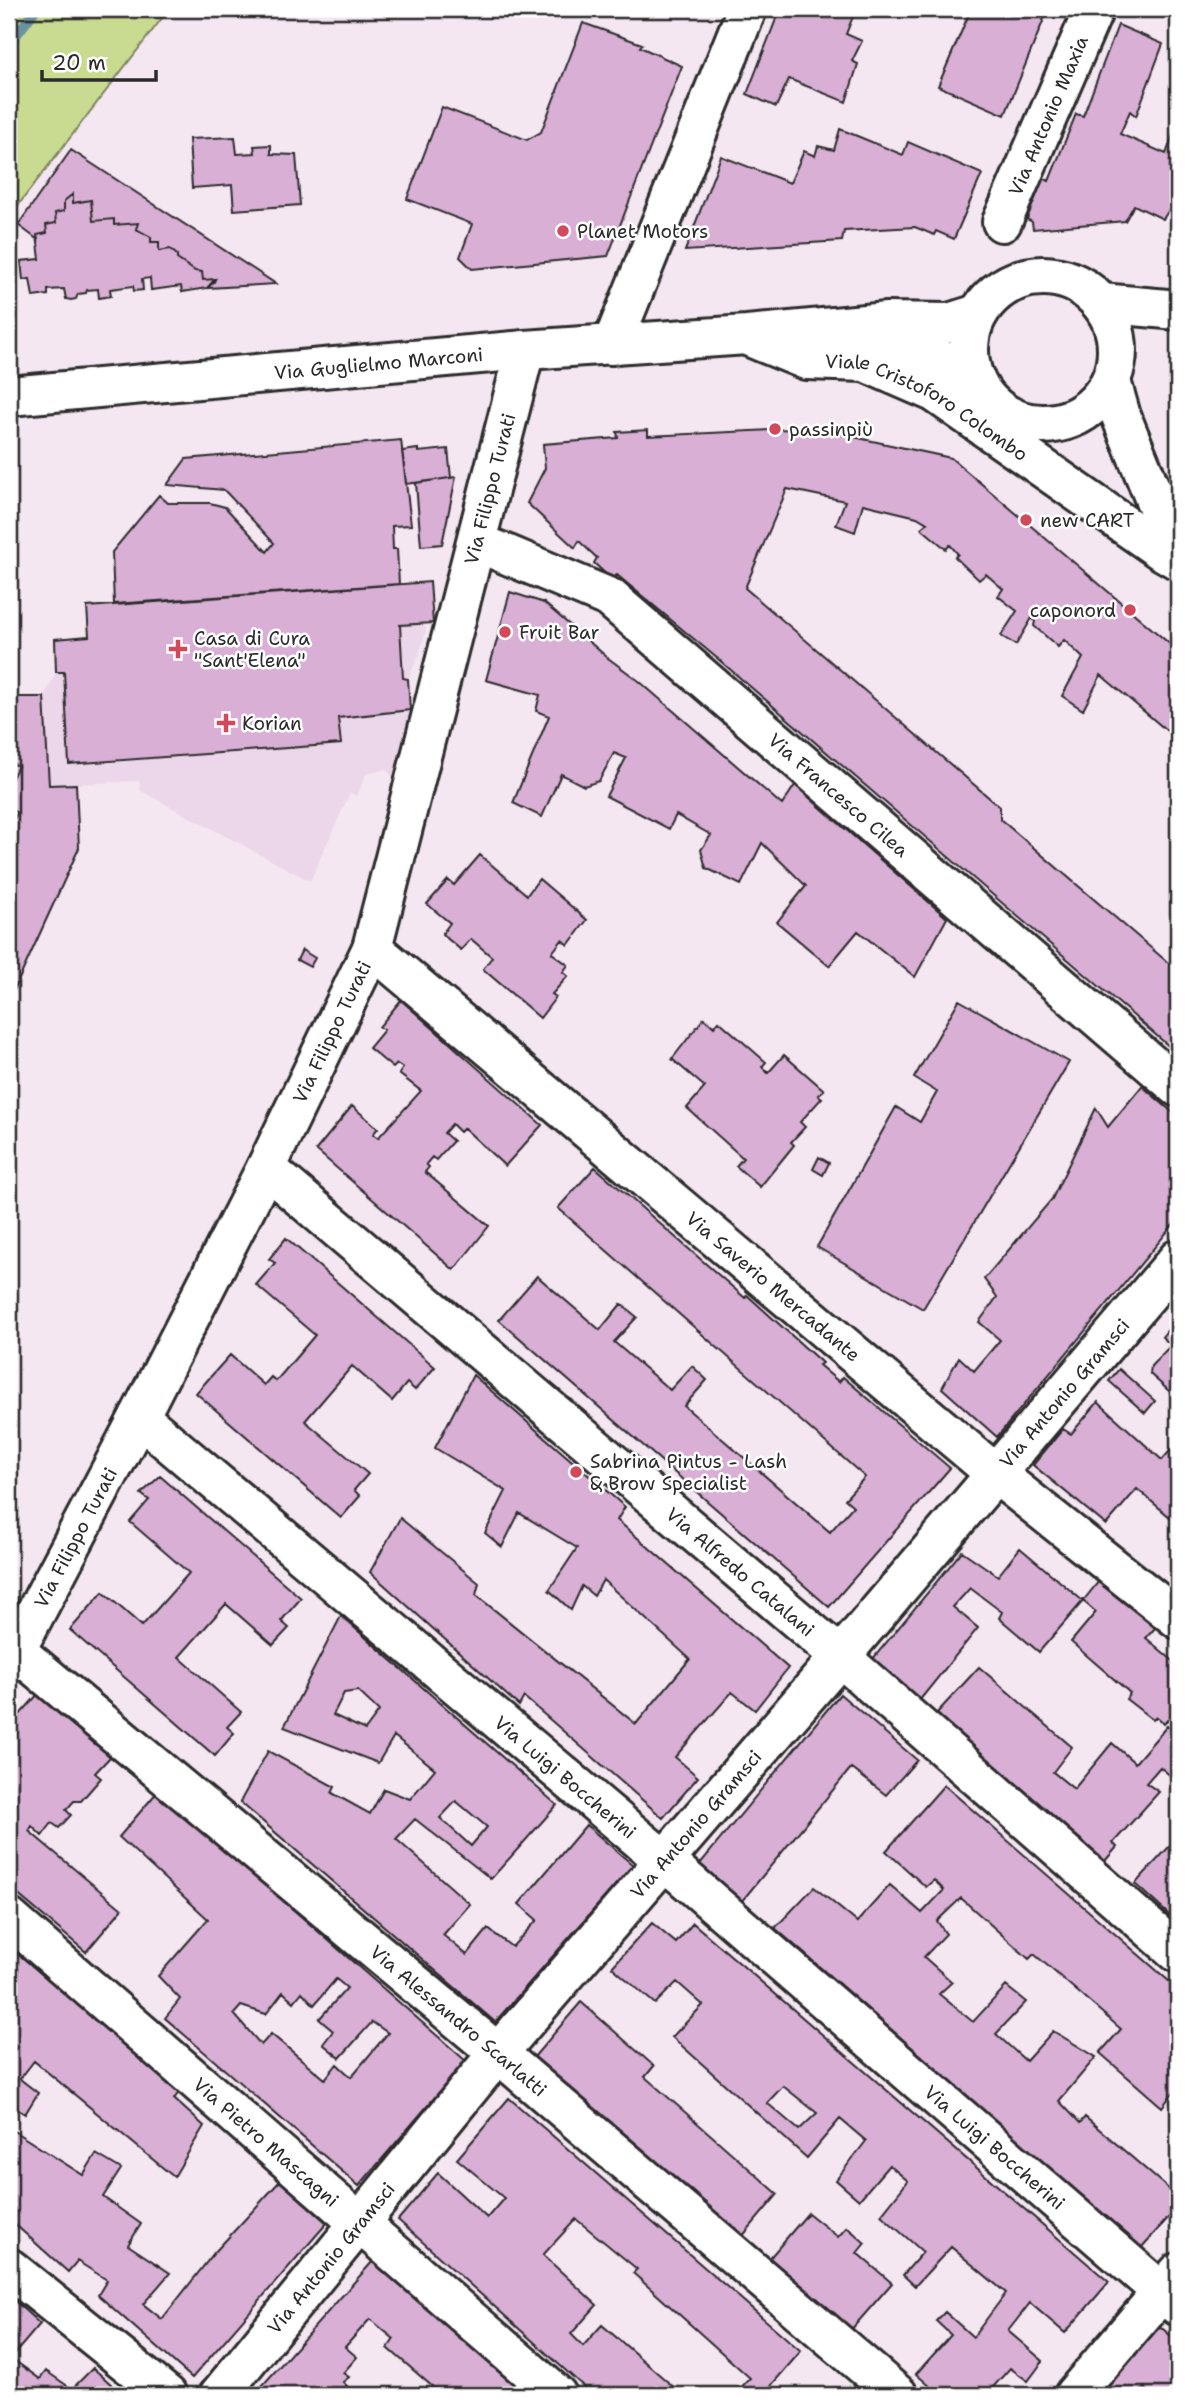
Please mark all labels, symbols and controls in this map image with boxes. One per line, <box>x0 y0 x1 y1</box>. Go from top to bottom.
street label: Via Antonio Maxia <box>1003 32 1094 200</box>
scale bar <box>42 38 156 82</box>
text: 20 m <box>52 49 106 77</box>
place label: Planet Motors <box>577 219 709 244</box>
marker: Planet Motors <box>555 223 571 239</box>
street label: Via Guglielmo Marconi <box>273 342 484 385</box>
street label: Viale Cristoforo Colombo <box>825 349 1033 467</box>
street label: Via Filippo Turati <box>459 411 521 567</box>
place label: passinpiù <box>789 417 873 442</box>
marker: passinpiù <box>767 421 783 437</box>
place label: new CART <box>1040 508 1135 533</box>
marker: new CART <box>1018 512 1034 528</box>
place label: caponord <box>1030 598 1116 623</box>
marker: caponord <box>1122 602 1138 618</box>
place label: Fruit Bar <box>519 620 600 645</box>
marker: Fruit Bar <box>497 624 513 640</box>
place label: Casa di Cura "Sant'Elena" <box>194 626 310 673</box>
marker: Casa di Cura "Sant'Elena" <box>168 639 188 659</box>
place label: Korian <box>242 711 302 736</box>
marker: Korian <box>216 713 236 733</box>
street label: Via Francesco Cilea <box>763 728 914 863</box>
street label: Via Filippo Turati <box>287 957 377 1107</box>
street label: Via Saverio Mercadante <box>681 1206 865 1367</box>
street label: Via Antonio Gramsci <box>994 1313 1135 1473</box>
place label: Sabrina Pintus - Lash & Brow Specialist <box>590 1449 787 1496</box>
street label: Via Filippo Turati <box>28 1463 123 1612</box>
marker: Sabrina Pintus - Lash & Brow Specialist <box>568 1464 584 1480</box>
street label: Via Alfredo Catalani <box>661 1502 820 1642</box>
street label: Via Luigi Boccherini <box>489 1710 641 1844</box>
street label: Via Antonio Gramsci <box>625 1745 767 1904</box>
street label: Via Alessandro Scarlatti <box>365 1940 552 2102</box>
street label: Via Pietro Mascagni <box>188 2072 344 2213</box>
street label: Via Luigi Boccherini <box>919 2080 1070 2215</box>
street label: Via Antonio Gramsci <box>262 2177 401 2339</box>

